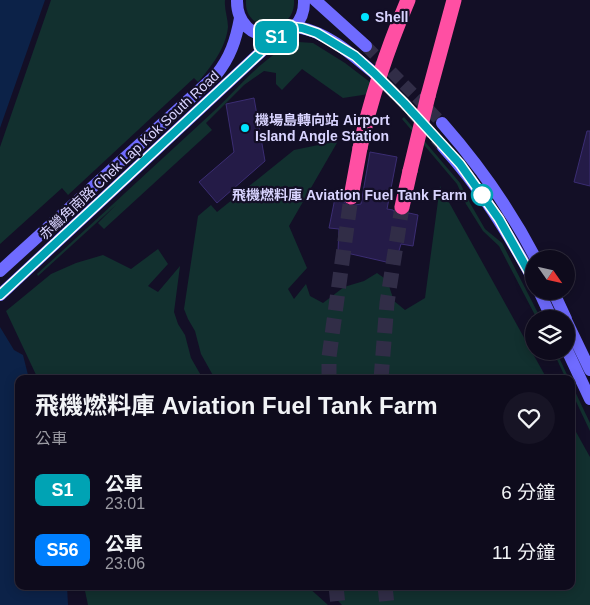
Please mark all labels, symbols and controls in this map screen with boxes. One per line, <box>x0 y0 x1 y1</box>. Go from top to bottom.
place label: Shell <box>375 9 408 25</box>
marker: Shell <box>359 11 371 23</box>
line badge: S1 <box>254 21 298 53</box>
text: S1 <box>265 27 287 47</box>
street label: 赤鱲角南路 Chek Lap Kok South Road <box>36 67 222 243</box>
place label: 機場島轉向站 Airport Island Angle Station <box>255 112 390 144</box>
marker: 機場島轉向站 Airport Island Angle Station <box>239 122 251 134</box>
marker: 飛機燃料庫 Aviation Fuel Tank Farm <box>471 184 493 206</box>
place label: 飛機燃料庫 Aviation Fuel Tank Farm <box>232 187 467 203</box>
north arrow <box>525 250 575 300</box>
map controls <box>525 250 575 360</box>
button: layers <box>525 310 575 360</box>
text: 飛機燃料庫 Aviation Fuel Tank Farm <box>35 392 438 419</box>
button: heart <box>503 392 555 444</box>
text: 公車 <box>35 430 67 447</box>
text: 公車 <box>105 473 143 494</box>
text: S1 <box>51 480 74 500</box>
text: 6 分鐘 <box>501 482 555 503</box>
text: 23:01 <box>105 495 145 512</box>
text: 公車 <box>105 533 143 554</box>
text: S56 <box>46 540 79 560</box>
text: 11 分鐘 <box>492 542 555 563</box>
text: 23:06 <box>105 555 145 572</box>

